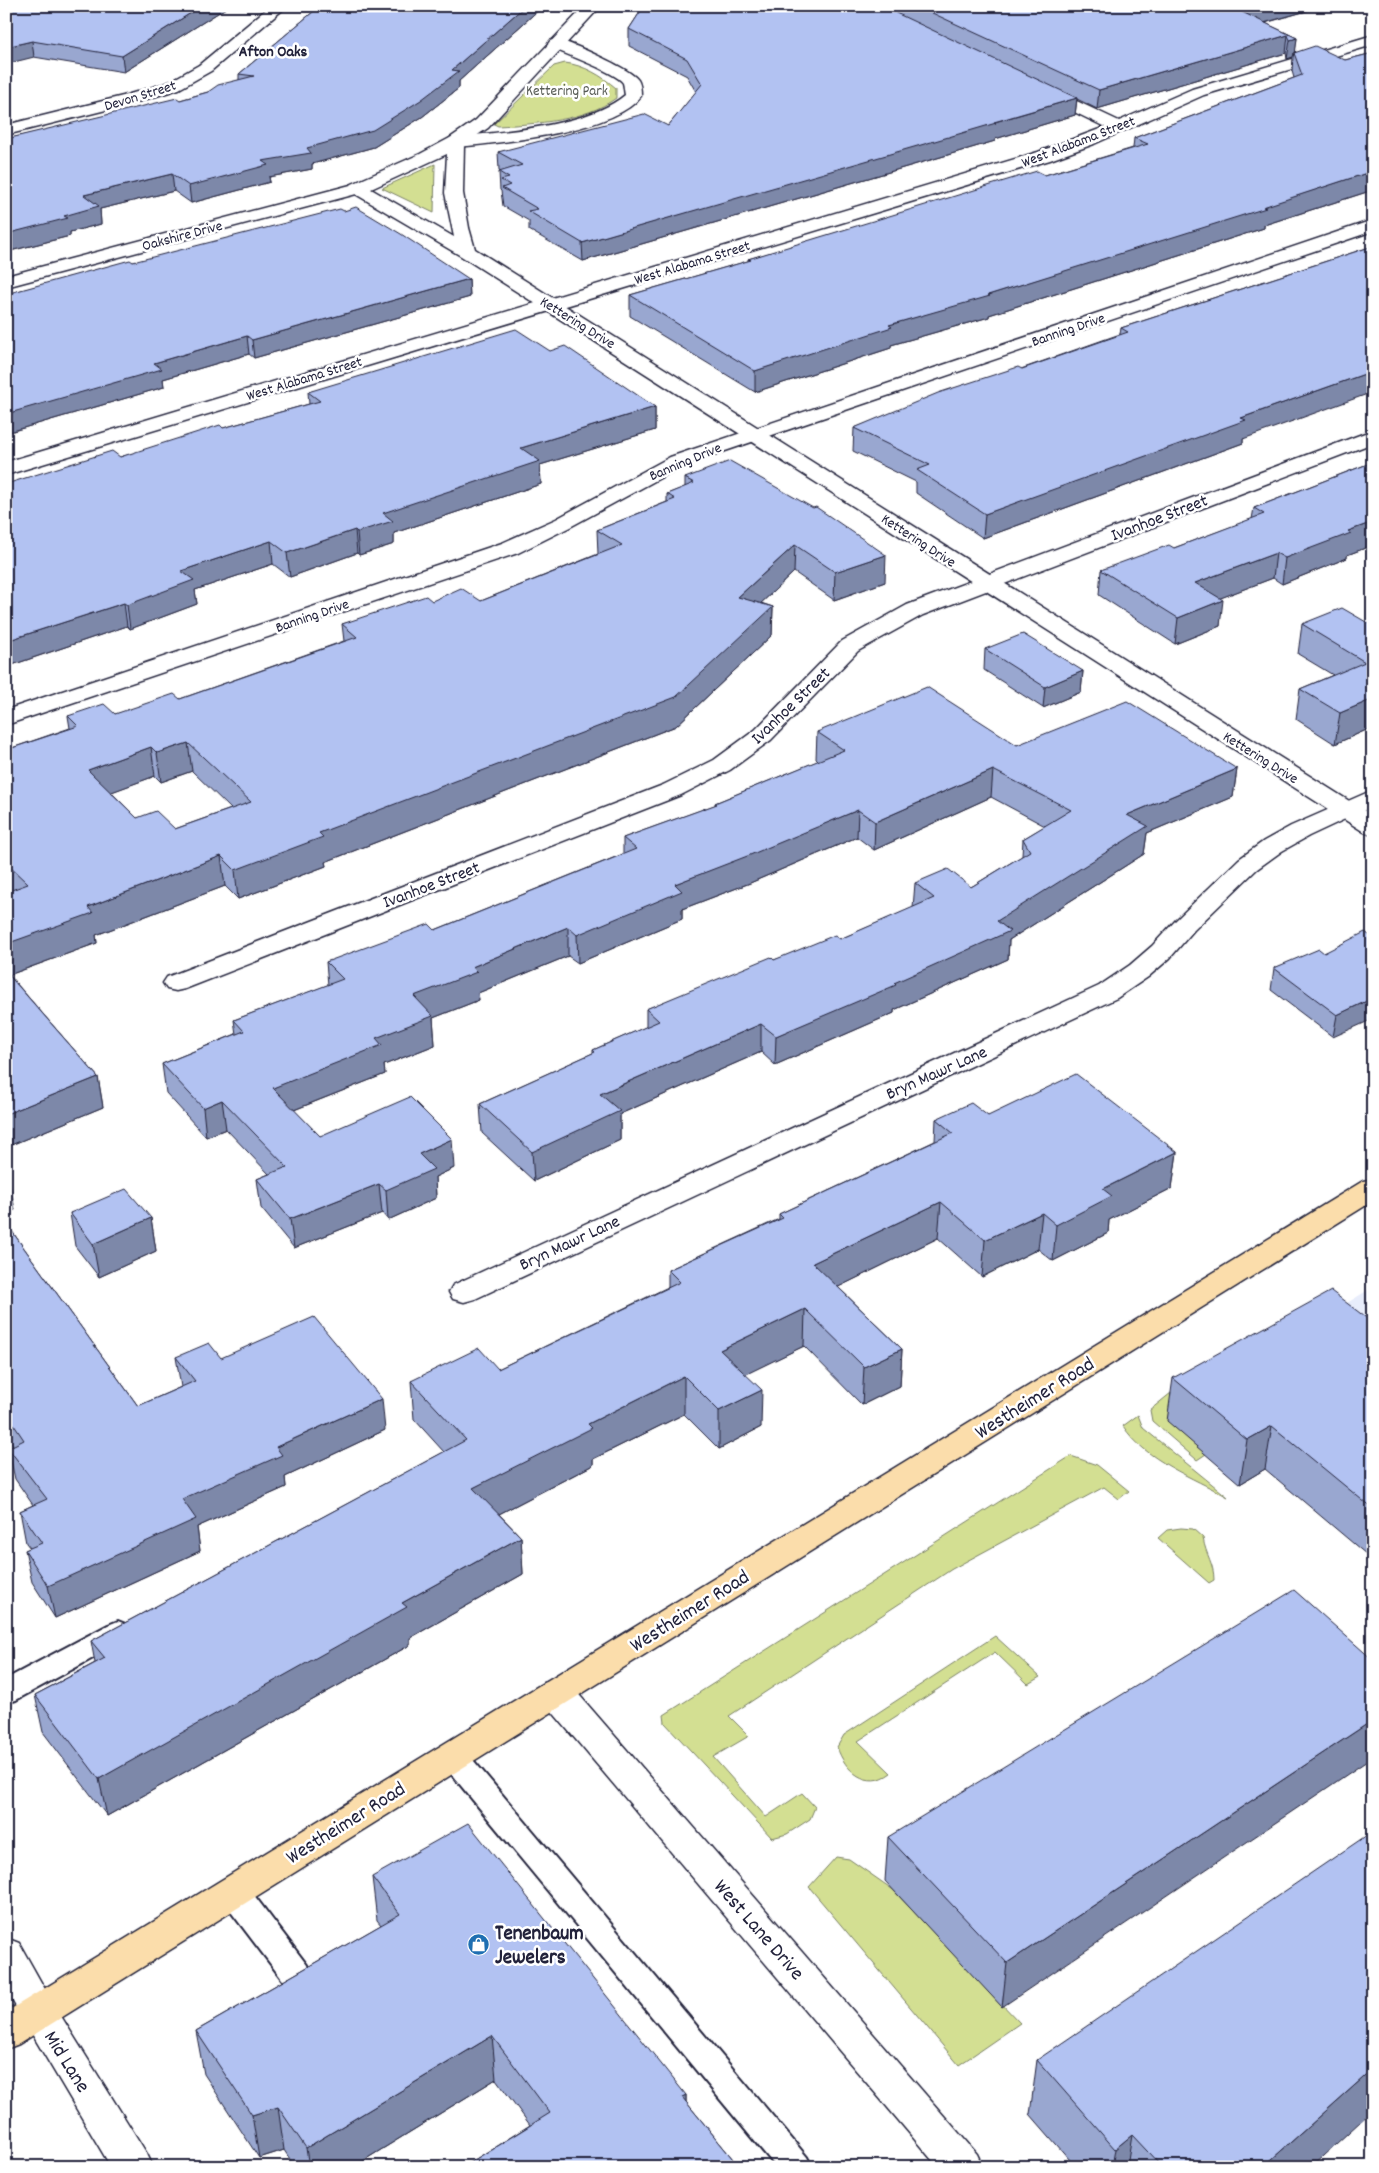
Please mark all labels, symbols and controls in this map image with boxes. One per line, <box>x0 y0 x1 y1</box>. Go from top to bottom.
district label: Afton Oaks <box>239 41 307 64</box>
street label: Devon Street <box>102 75 180 118</box>
park label: Kettering Park <box>526 81 608 103</box>
street label: West Alabama Street <box>1019 111 1139 175</box>
street label: Oakshire Drive <box>140 216 225 258</box>
street label: West Alabama Street <box>632 236 754 292</box>
street label: Kettering Drive <box>535 292 619 356</box>
street label: Banning Drive <box>1029 308 1109 354</box>
street label: West Alabama Street <box>244 352 366 408</box>
street label: Banning Drive <box>646 438 726 488</box>
street label: Ivanhoe Street <box>1108 489 1212 549</box>
street label: Kettering Drive <box>876 509 960 574</box>
street label: Banning Drive <box>273 594 353 640</box>
street label: Ivanhoe Street <box>746 662 837 751</box>
street label: Kettering Drive <box>1218 727 1302 791</box>
street label: Ivanhoe Street <box>380 856 484 916</box>
street label: Bryn Mawr Lane <box>882 1041 992 1108</box>
street label: Bryn Mawr Lane <box>516 1210 625 1278</box>
street label: Westheimer Road <box>970 1351 1101 1448</box>
street label: Westheimer Road <box>625 1564 756 1661</box>
street label: Westheimer Road <box>281 1776 412 1873</box>
street label: West Lane Drive <box>705 1874 810 1988</box>
place label: Tenenbaum Jewelers <box>495 1920 584 1974</box>
shop icon: Tenenbaum Jewelers <box>467 1932 491 1956</box>
street label: Mid Lane <box>35 2026 96 2099</box>

